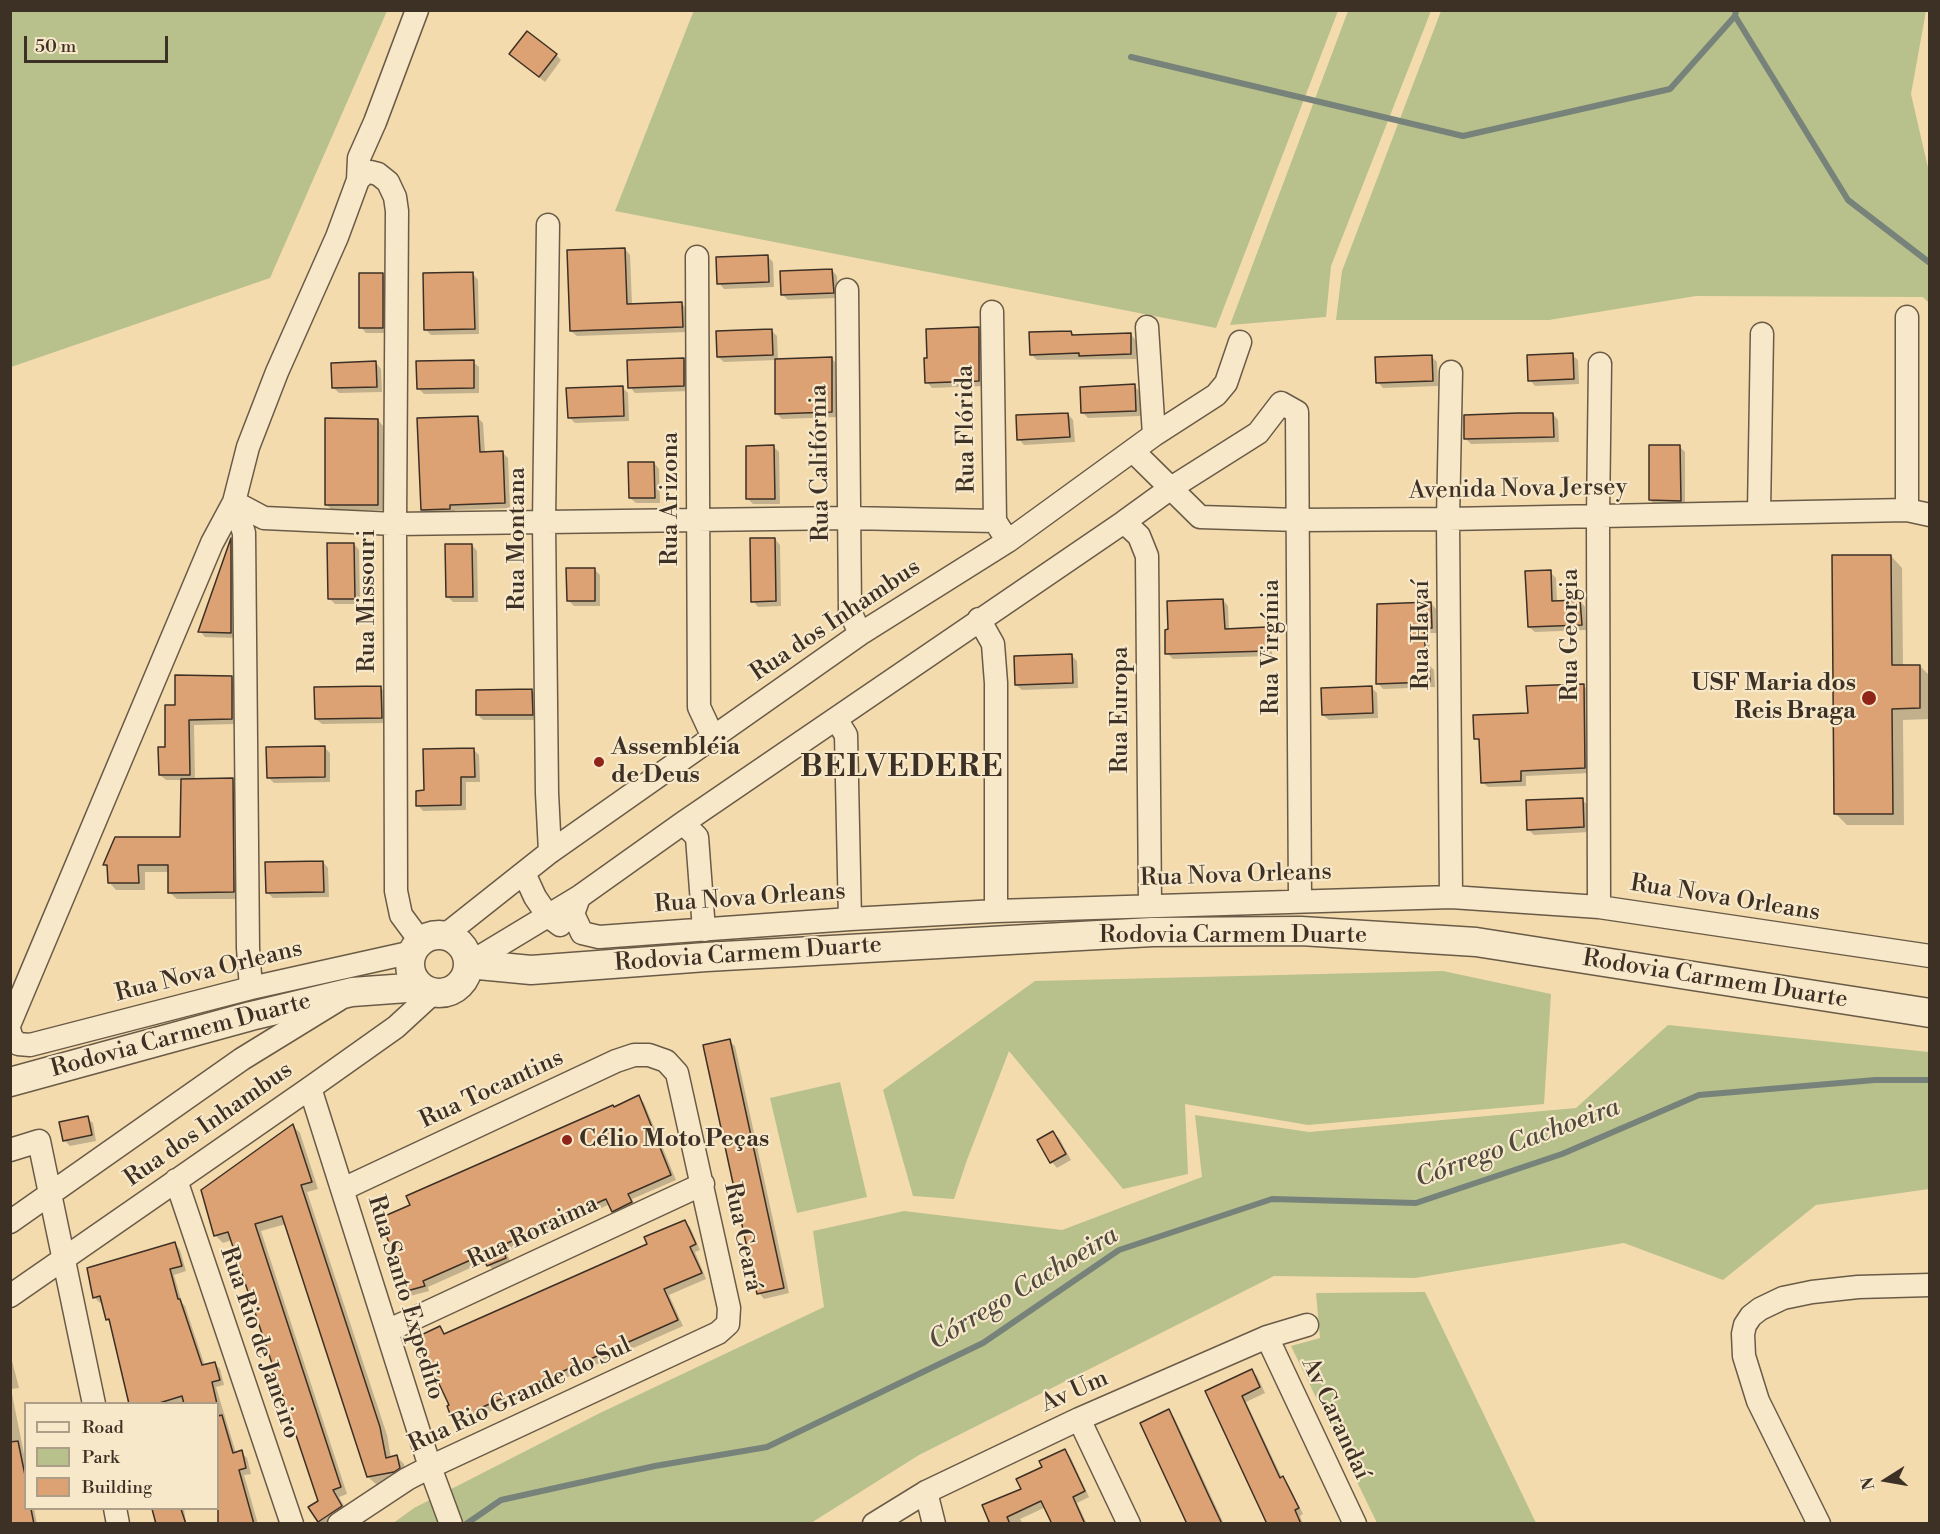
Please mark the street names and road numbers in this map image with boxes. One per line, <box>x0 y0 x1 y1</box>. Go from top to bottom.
street label: Rua Flórida <box>951 365 983 493</box>
street label: Rua Califórnia <box>805 384 837 542</box>
street label: Rua Arizona <box>657 432 685 566</box>
street label: Rua Montana <box>504 467 532 611</box>
street label: Avenida Nova Jersey <box>1409 474 1627 506</box>
street label: Rua Missouri <box>354 529 382 673</box>
street label: Rua dos Inhambus <box>746 554 926 688</box>
street label: Rua Georgia <box>1557 568 1585 702</box>
street label: Rua Virgínia <box>1258 579 1286 715</box>
street label: Rua Havaí <box>1408 580 1436 690</box>
street label: Rua Europa <box>1107 646 1135 774</box>
street label: Rua Nova Orleans <box>1140 858 1332 894</box>
street label: Rua Nova Orleans <box>1628 870 1822 928</box>
street label: Rua Nova Orleans <box>653 878 847 920</box>
street label: Rodovia Carmem Duarte <box>1099 922 1367 950</box>
street label: Rodovia Carmem Duarte <box>613 931 883 979</box>
street label: Rua Nova Orleans <box>112 935 306 1009</box>
street label: Rodovia Carmem Duarte <box>1580 945 1850 1015</box>
street label: Rodovia Carmem Duarte <box>48 987 314 1085</box>
street label: Rua Tocantins <box>416 1044 568 1136</box>
street label: Rua dos Inhambus <box>119 1056 299 1194</box>
street label: Rua Ceará <box>716 1180 768 1294</box>
street label: Rua Roraima <box>463 1190 603 1276</box>
street label: Rua Santo Expedito <box>360 1192 450 1404</box>
street label: Rua Rio de Janeiro <box>213 1243 305 1443</box>
street label: Rua Rio Grande do Sul <box>404 1332 636 1460</box>
street label: Av Carandaí <box>1294 1353 1376 1485</box>
street label: Av Um <box>1037 1365 1113 1419</box>

